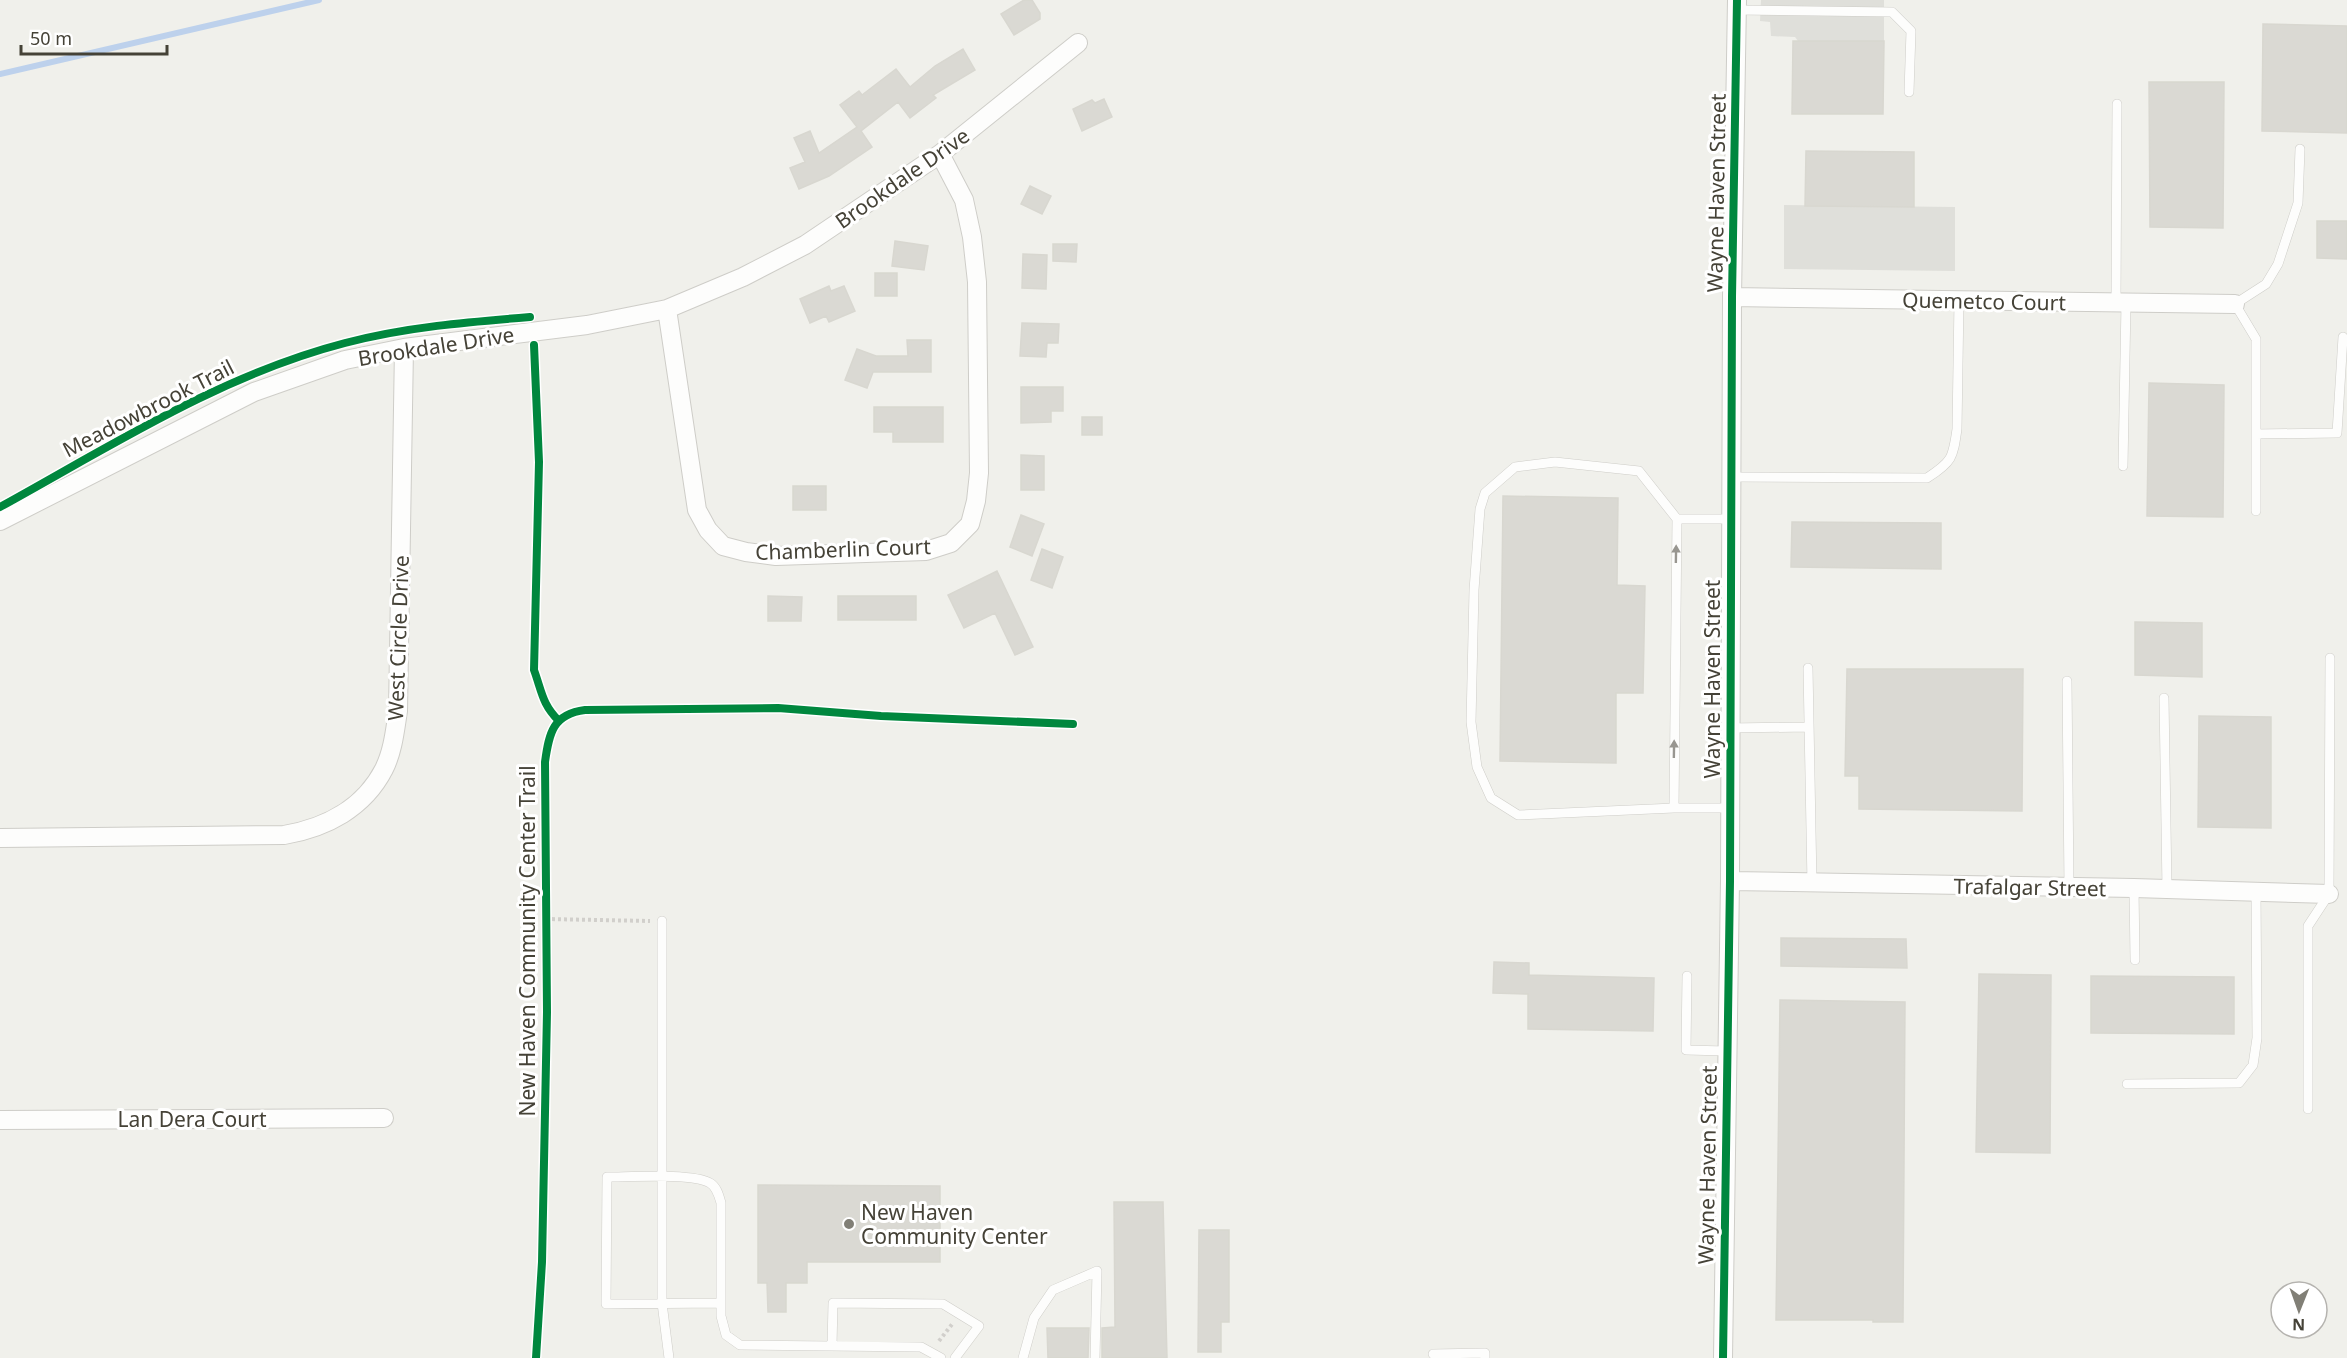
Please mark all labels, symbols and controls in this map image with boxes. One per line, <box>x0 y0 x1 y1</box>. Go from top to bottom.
scale bar <box>21 18 166 56</box>
text: 50 m <box>30 26 72 50</box>
street label: Wayne Haven Street <box>1700 93 1732 293</box>
street label: Brookdale Drive <box>829 121 975 235</box>
street label: Quemetco Court <box>1902 286 2067 316</box>
street label: Brookdale Drive <box>356 320 516 372</box>
street label: Meadowbrook Trail <box>57 353 239 463</box>
street label: Chamberlin Court <box>755 532 932 566</box>
one-way arrow <box>1671 545 1681 564</box>
street label: West Circle Drive <box>381 555 415 721</box>
street label: Wayne Haven Street <box>1698 579 1726 778</box>
one-way arrow <box>1670 740 1679 759</box>
street label: New Haven Community Center Trail <box>513 765 541 1117</box>
street label: Trafalgar Street <box>1953 872 2107 902</box>
street label: Wayne Haven Street <box>1691 1065 1723 1265</box>
street label: Lan Dera Court <box>117 1105 267 1133</box>
place label: New Haven Community Center <box>861 1198 1048 1250</box>
marker: New Haven Community Center <box>842 1217 856 1231</box>
north arrow <box>2269 1280 2329 1340</box>
text: N <box>2292 1314 2305 1336</box>

